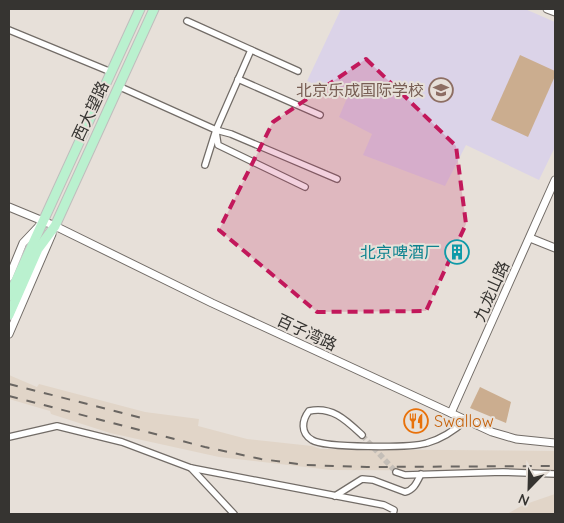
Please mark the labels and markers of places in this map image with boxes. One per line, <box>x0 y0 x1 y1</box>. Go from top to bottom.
school or university icon: 北京乐成国际学校 <box>428 77 454 103</box>
place label: 北京乐成国际学校 <box>296 80 424 100</box>
building icon: 北京啤酒厂 <box>444 239 470 265</box>
place label: 北京啤酒厂 <box>360 242 440 262</box>
restaurant icon: Swallow <box>403 408 429 434</box>
place label: Swallow <box>434 411 494 431</box>

